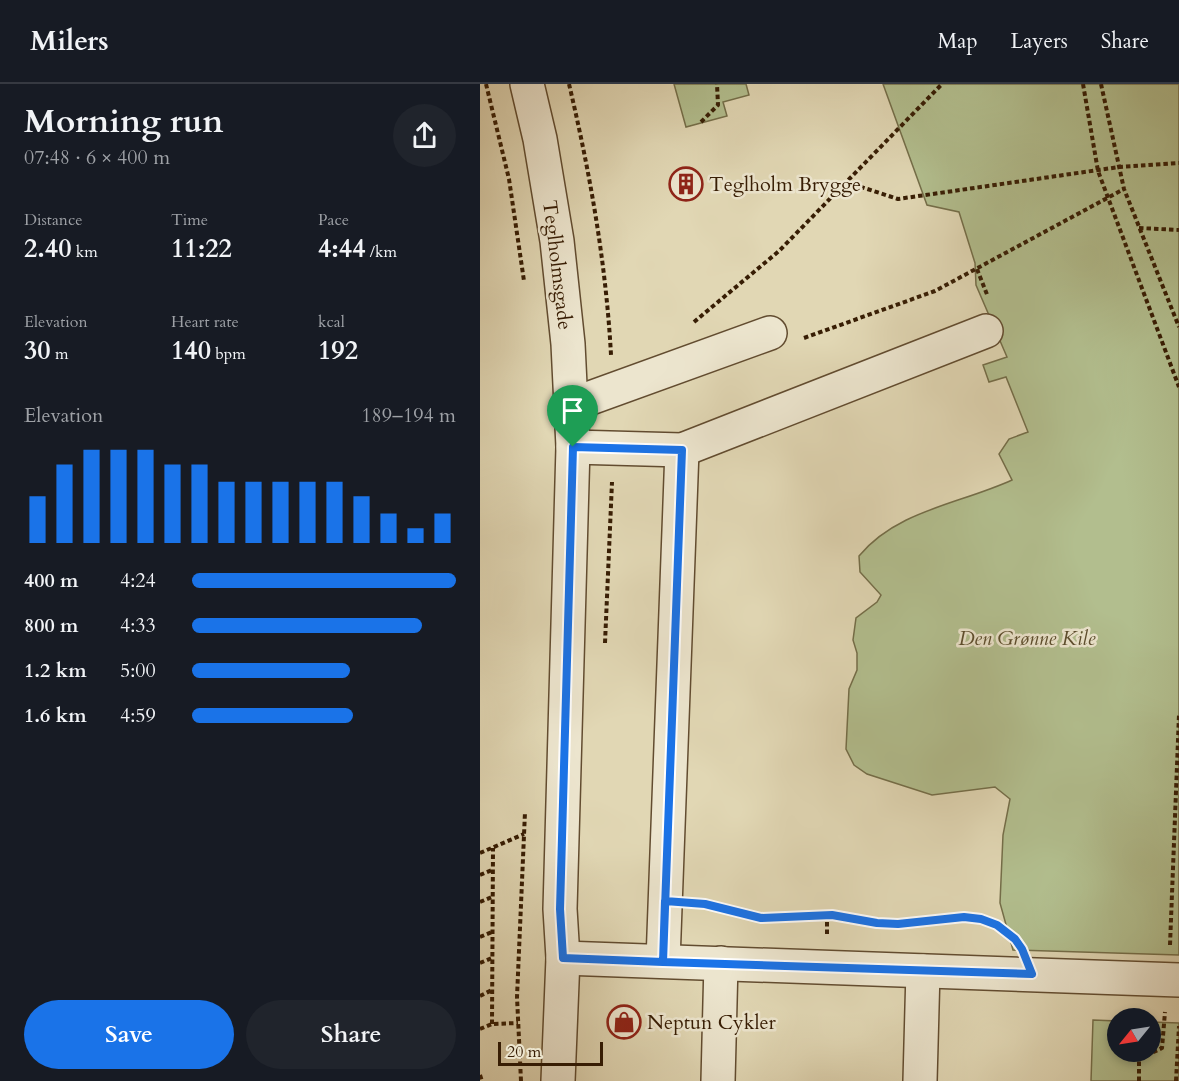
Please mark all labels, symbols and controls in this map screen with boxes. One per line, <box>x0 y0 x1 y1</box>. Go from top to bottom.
text: Milers <box>30 22 109 60</box>
text: Map <box>938 27 978 56</box>
text: Layers <box>1011 27 1068 56</box>
text: Share <box>1101 27 1149 56</box>
text: Morning run <box>24 99 224 144</box>
button: share <box>393 104 456 167</box>
text: 07:48 · 6 × 400 m <box>24 144 170 171</box>
building icon: Teglholm Brygge <box>668 166 704 202</box>
place label: Teglholm Brygge <box>709 171 861 198</box>
street label: Teglholmsgade <box>536 199 579 331</box>
text: Distance <box>24 209 82 231</box>
text: Time <box>171 209 208 231</box>
text: Pace <box>318 209 349 231</box>
text: 2.40 <box>24 231 72 266</box>
text: 11:22 <box>171 231 232 266</box>
text: 4:44 <box>318 231 366 266</box>
text: km <box>72 241 98 263</box>
text: /km <box>366 241 397 263</box>
text: Elevation <box>24 311 88 333</box>
text: Heart rate <box>171 311 239 333</box>
text: kcal <box>318 311 345 333</box>
text: 30 <box>24 333 51 368</box>
text: 140 <box>171 333 211 368</box>
text: 192 <box>318 333 358 368</box>
text: m <box>51 343 68 365</box>
text: bpm <box>211 343 246 365</box>
pin <box>547 385 598 447</box>
icon: arrive <box>556 394 589 427</box>
text: Elevation <box>24 402 103 429</box>
text: 189–194 m <box>361 402 456 429</box>
text: 400 m <box>24 567 79 594</box>
text: 4:24 <box>120 567 156 594</box>
text: 800 m <box>24 612 79 639</box>
text: 4:33 <box>120 612 156 639</box>
park label: Den Grønne Kile <box>958 625 1096 652</box>
text: 1.2 km <box>24 657 87 684</box>
text: 5:00 <box>120 657 156 684</box>
text: 1.6 km <box>24 702 87 729</box>
text: 4:59 <box>120 702 156 729</box>
button: Save <box>24 1000 234 1069</box>
button: Share <box>246 1000 456 1069</box>
shop icon: Neptun Cykler <box>606 1004 642 1040</box>
north arrow <box>1107 1008 1161 1062</box>
map controls <box>1107 1008 1161 1062</box>
place label: Neptun Cykler <box>647 1009 777 1036</box>
scale bar <box>498 1039 603 1066</box>
text: 20 m <box>507 1041 541 1063</box>

